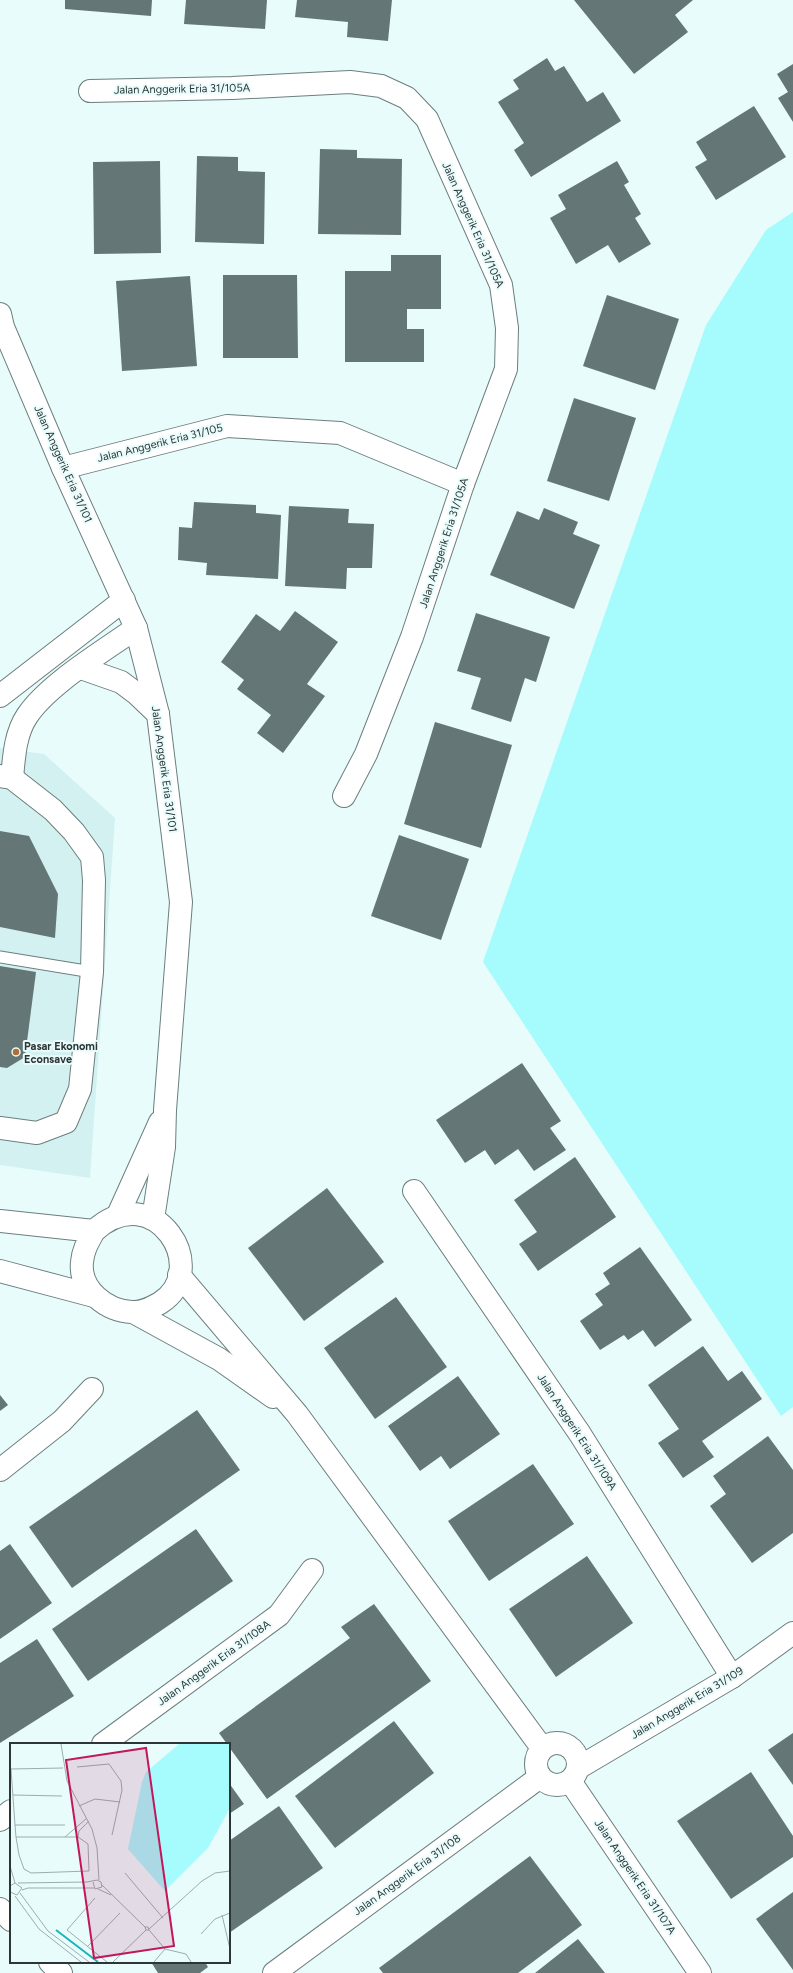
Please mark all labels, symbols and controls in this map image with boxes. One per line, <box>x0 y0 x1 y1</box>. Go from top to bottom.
street label: Jalan Anggerik Eria 31/105A <box>114 81 251 97</box>
street label: Jalan Anggerik Eria 31/105A <box>439 160 507 290</box>
street label: Jalan Anggerik Eria 31/101 <box>31 403 95 525</box>
street label: Jalan Anggerik Eria 31/105 <box>96 421 224 465</box>
street label: Jalan Anggerik Eria 31/105A <box>417 476 471 610</box>
street label: Jalan Anggerik Eria 31/101 <box>149 705 179 833</box>
place label: Pasar Ekonomi Econsave <box>24 1040 98 1066</box>
marker: Pasar Ekonomi Econsave <box>11 1047 21 1057</box>
street label: Jalan Anggerik Eria 31/109A <box>534 1371 620 1493</box>
street label: Jalan Anggerik Eria 31/108A <box>155 1617 274 1708</box>
street label: Jalan Anggerik Eria 31/109 <box>628 1664 746 1742</box>
inset map <box>10 1743 230 1963</box>
street label: Jalan Anggerik Eria 31/107A <box>592 1817 679 1937</box>
street label: Jalan Anggerik Eria 31/108 <box>351 1832 463 1918</box>

